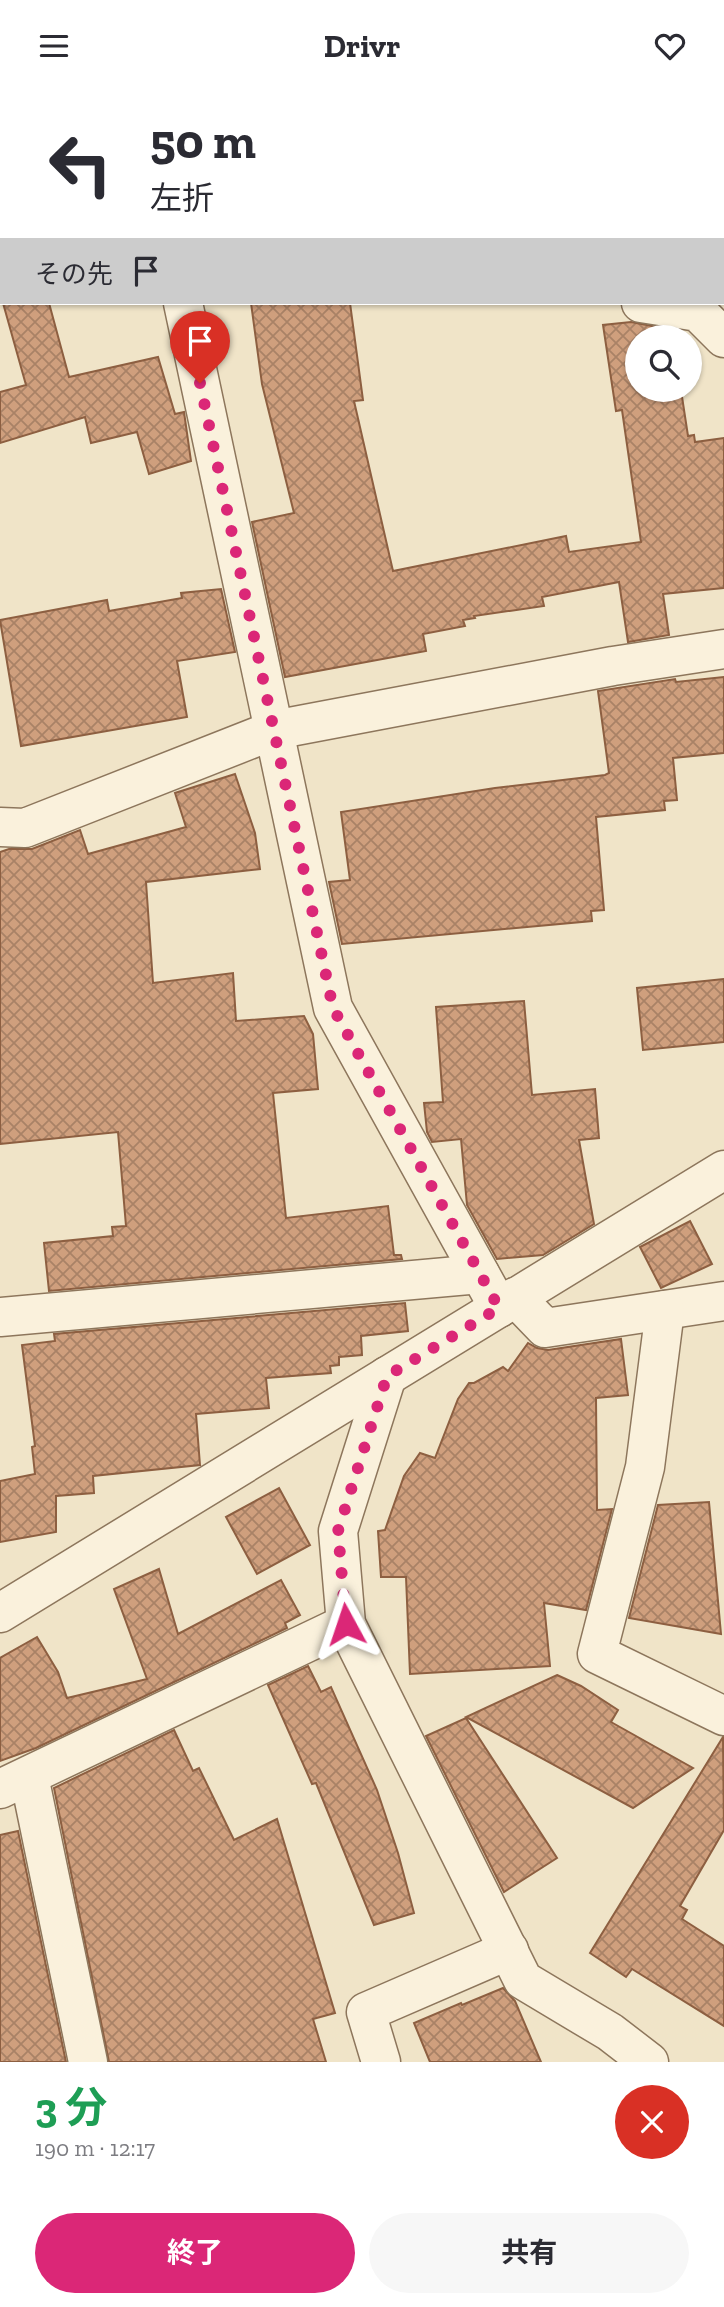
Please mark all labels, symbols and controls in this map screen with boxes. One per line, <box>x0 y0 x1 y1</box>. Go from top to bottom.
icon: menu <box>35 27 73 65</box>
text: Drivr <box>324 27 400 65</box>
icon: heart <box>651 27 689 65</box>
text: 50 m <box>150 112 256 171</box>
icon: left <box>35 119 126 210</box>
text: 左折 <box>150 179 214 217</box>
icon: arrive <box>127 252 165 290</box>
text: その先 <box>35 258 113 290</box>
pin <box>170 311 230 383</box>
icon: arrive <box>181 322 219 360</box>
map controls <box>625 325 702 402</box>
button: search <box>625 325 702 402</box>
position arrow <box>309 1587 383 1661</box>
text: 3 分 <box>35 2082 107 2133</box>
button: close <box>615 2085 689 2159</box>
text: 190 m · 12:17 <box>35 2134 155 2162</box>
button: 終了 <box>35 2213 355 2293</box>
button: 共有 <box>369 2213 689 2293</box>

